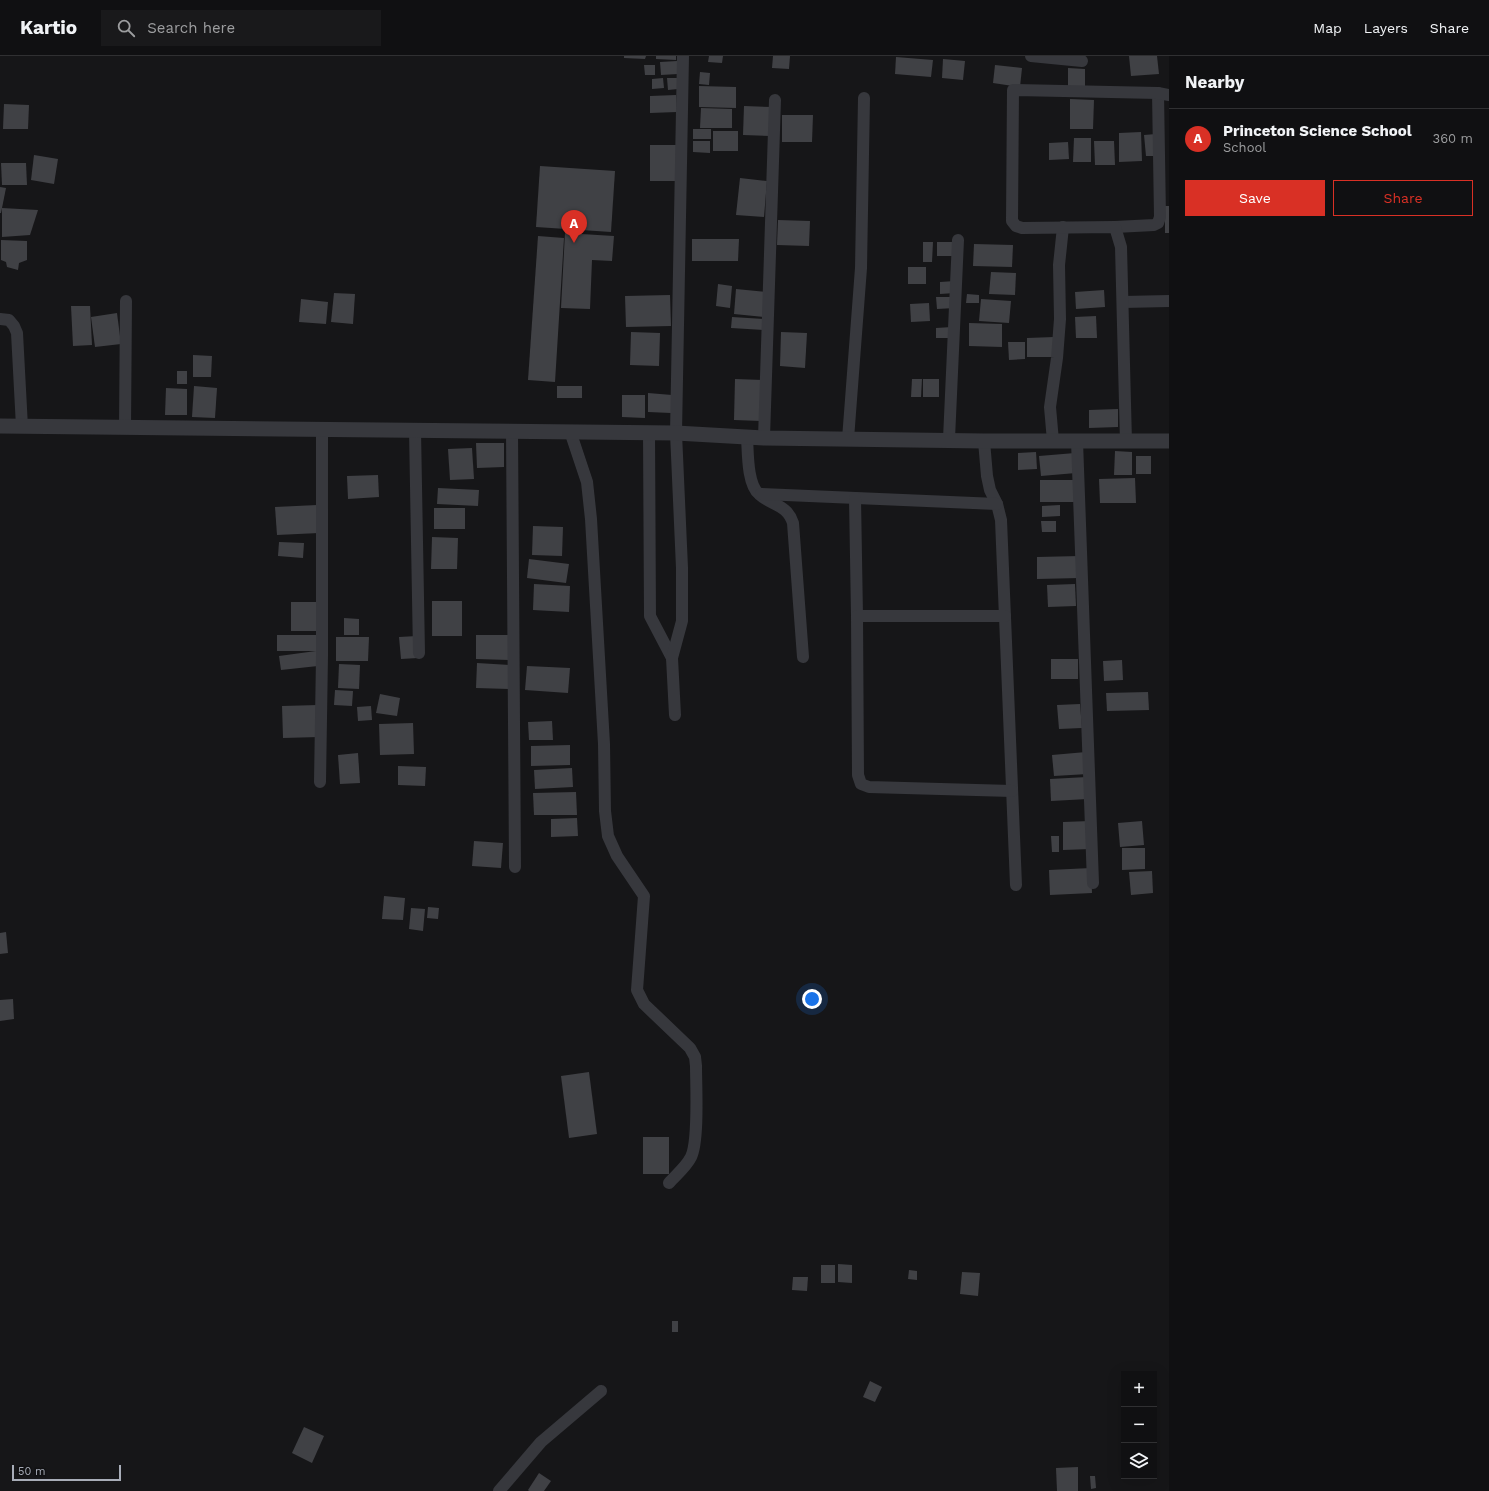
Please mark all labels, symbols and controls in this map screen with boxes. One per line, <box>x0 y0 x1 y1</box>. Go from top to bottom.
search box <box>101 10 381 46</box>
text: Kartio <box>20 16 77 39</box>
icon: search <box>115 17 137 39</box>
text: Search here <box>147 19 235 37</box>
text: Map <box>1313 20 1342 36</box>
text: Layers <box>1364 20 1408 36</box>
text: Share <box>1430 20 1469 36</box>
text: Nearby <box>1185 72 1244 92</box>
text: Princeton Science School <box>1223 122 1412 140</box>
text: A <box>1194 131 1202 146</box>
text: 360 m <box>1433 131 1473 146</box>
text: School <box>1223 140 1266 155</box>
button: Save <box>1185 180 1325 216</box>
button: Share <box>1333 180 1473 216</box>
pin: A <box>561 210 587 243</box>
your location <box>802 989 822 1009</box>
map controls <box>1121 1371 1157 1479</box>
button: + <box>1121 1371 1157 1407</box>
button: − <box>1121 1407 1157 1443</box>
button: layers <box>1121 1443 1157 1479</box>
scale bar <box>12 1463 121 1482</box>
text: 50 m <box>18 1465 45 1478</box>

